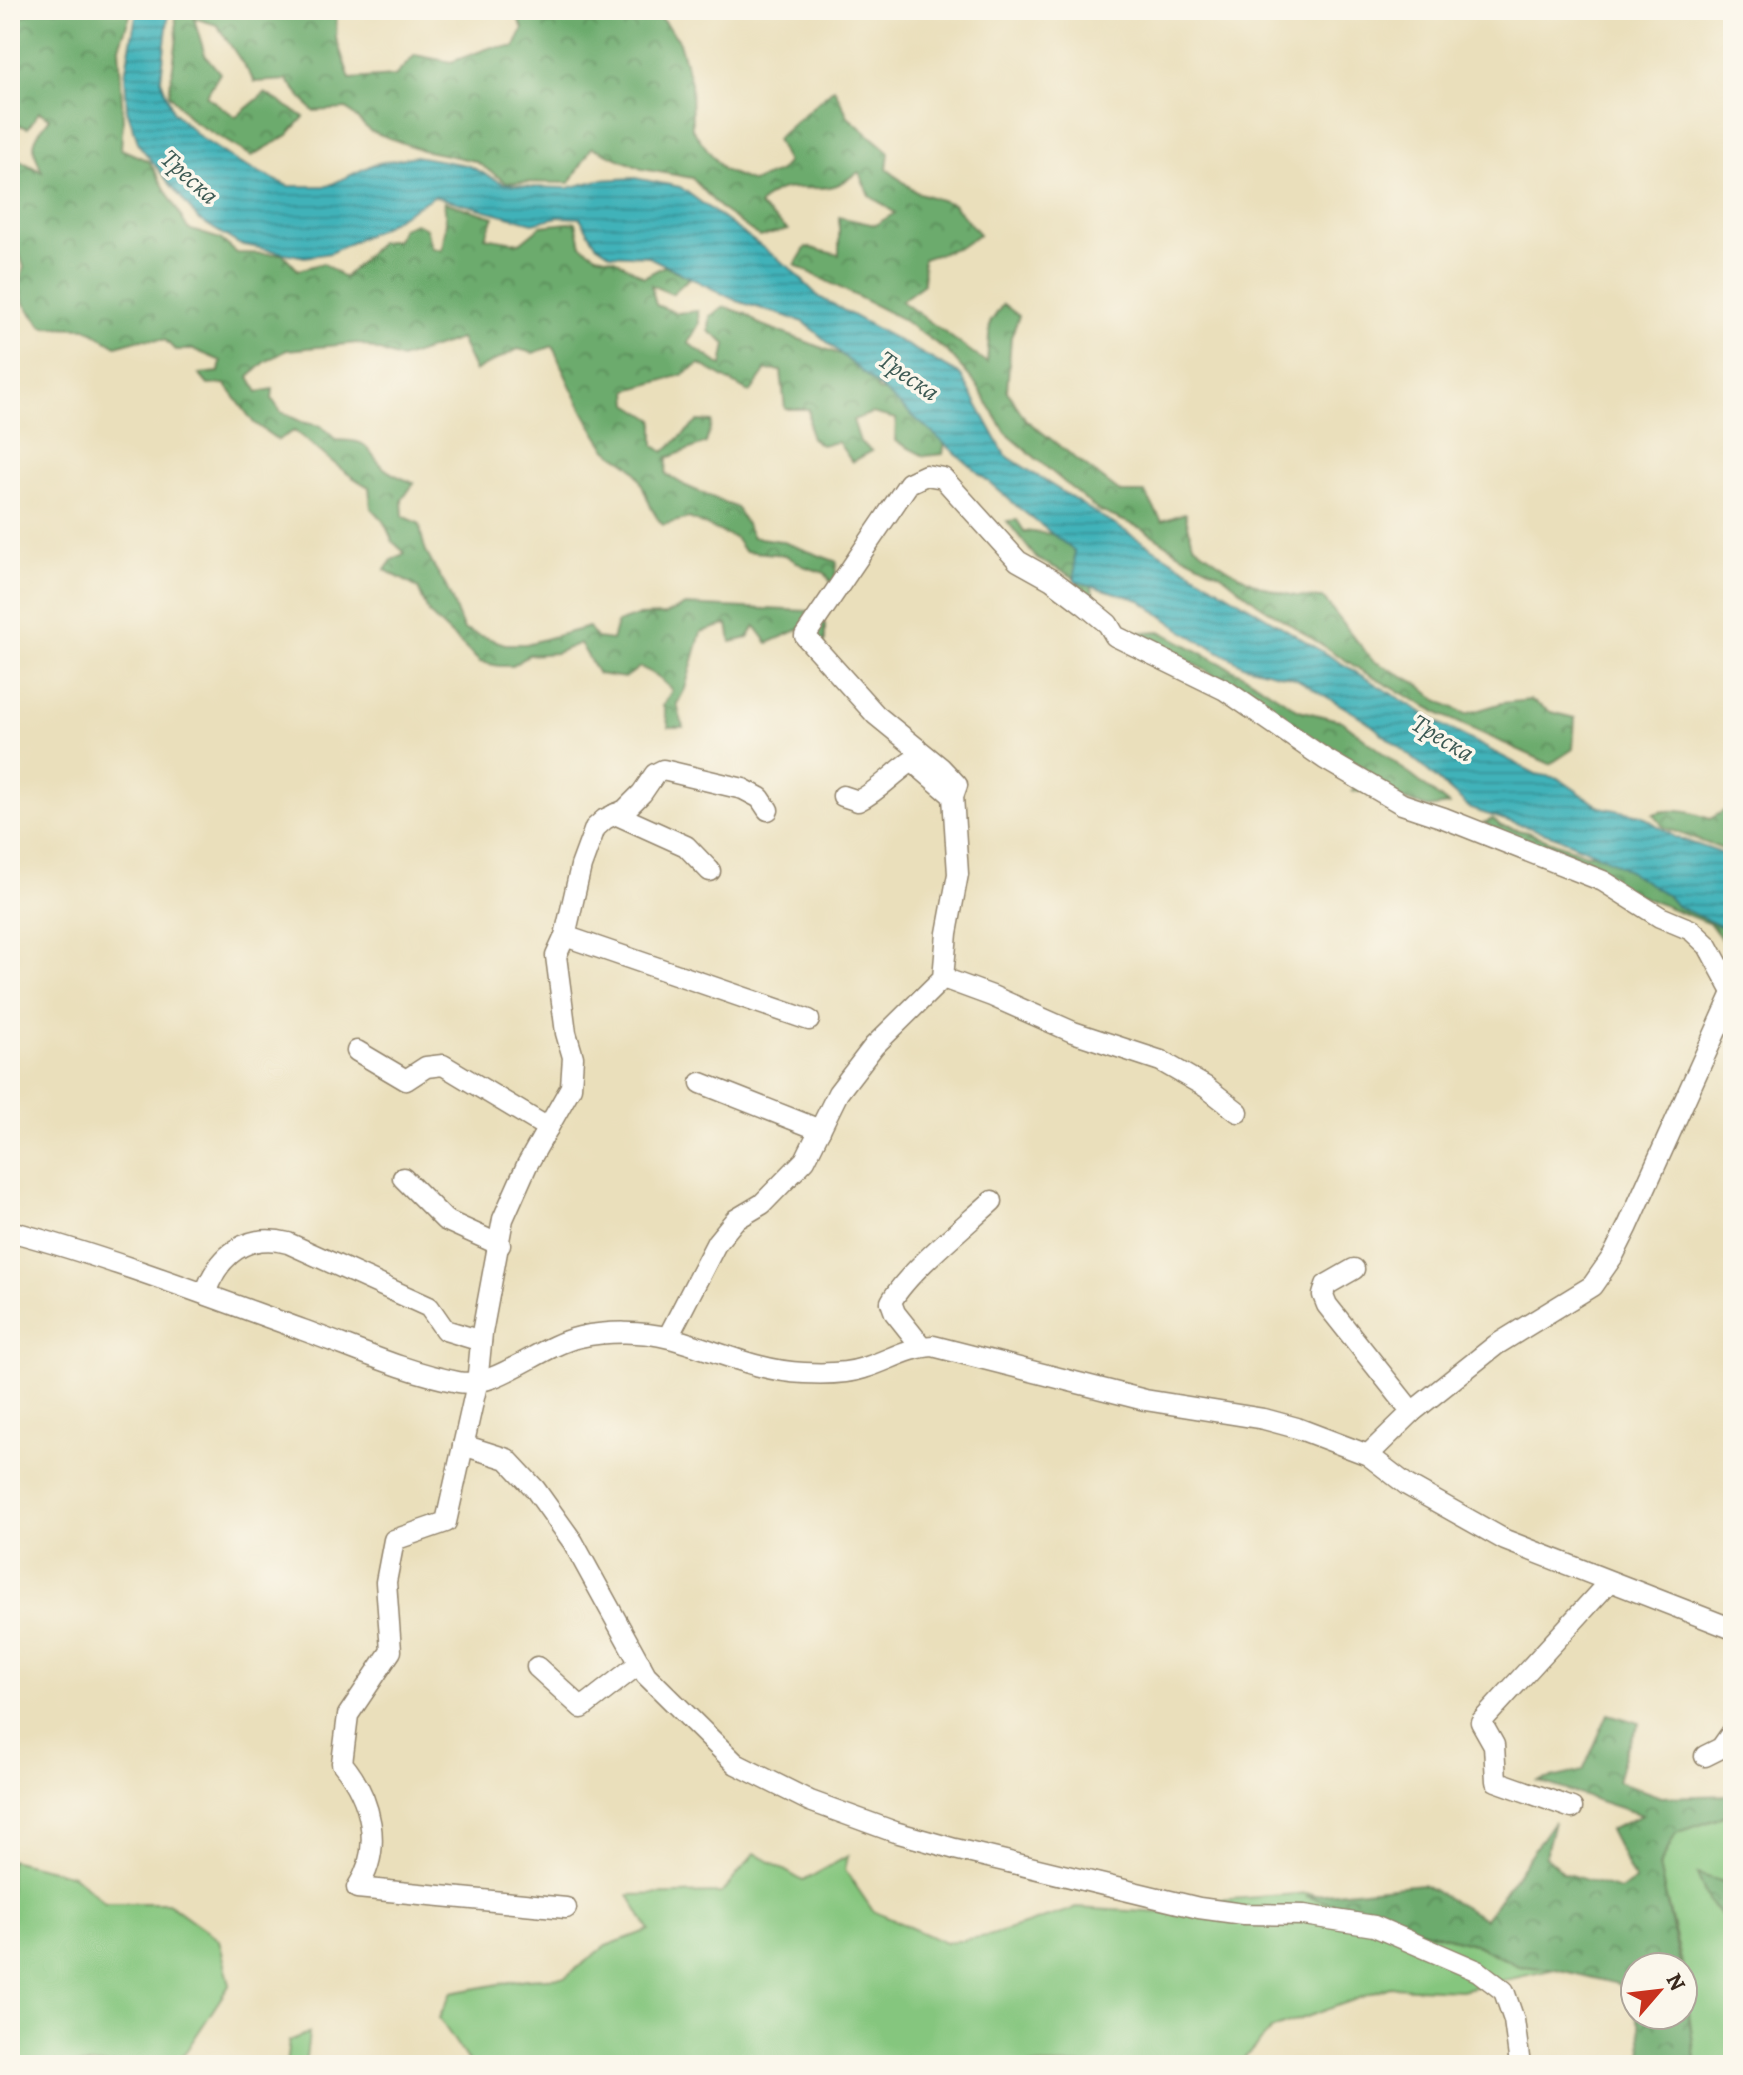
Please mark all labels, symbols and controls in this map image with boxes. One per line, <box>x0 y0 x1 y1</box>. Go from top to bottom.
water label: Треска <box>153 141 227 213</box>
water label: Треска <box>871 342 947 410</box>
water label: Треска <box>1405 706 1481 770</box>
north arrow <box>1619 1951 1699 2031</box>
text: N <box>1659 1968 1693 1996</box>

